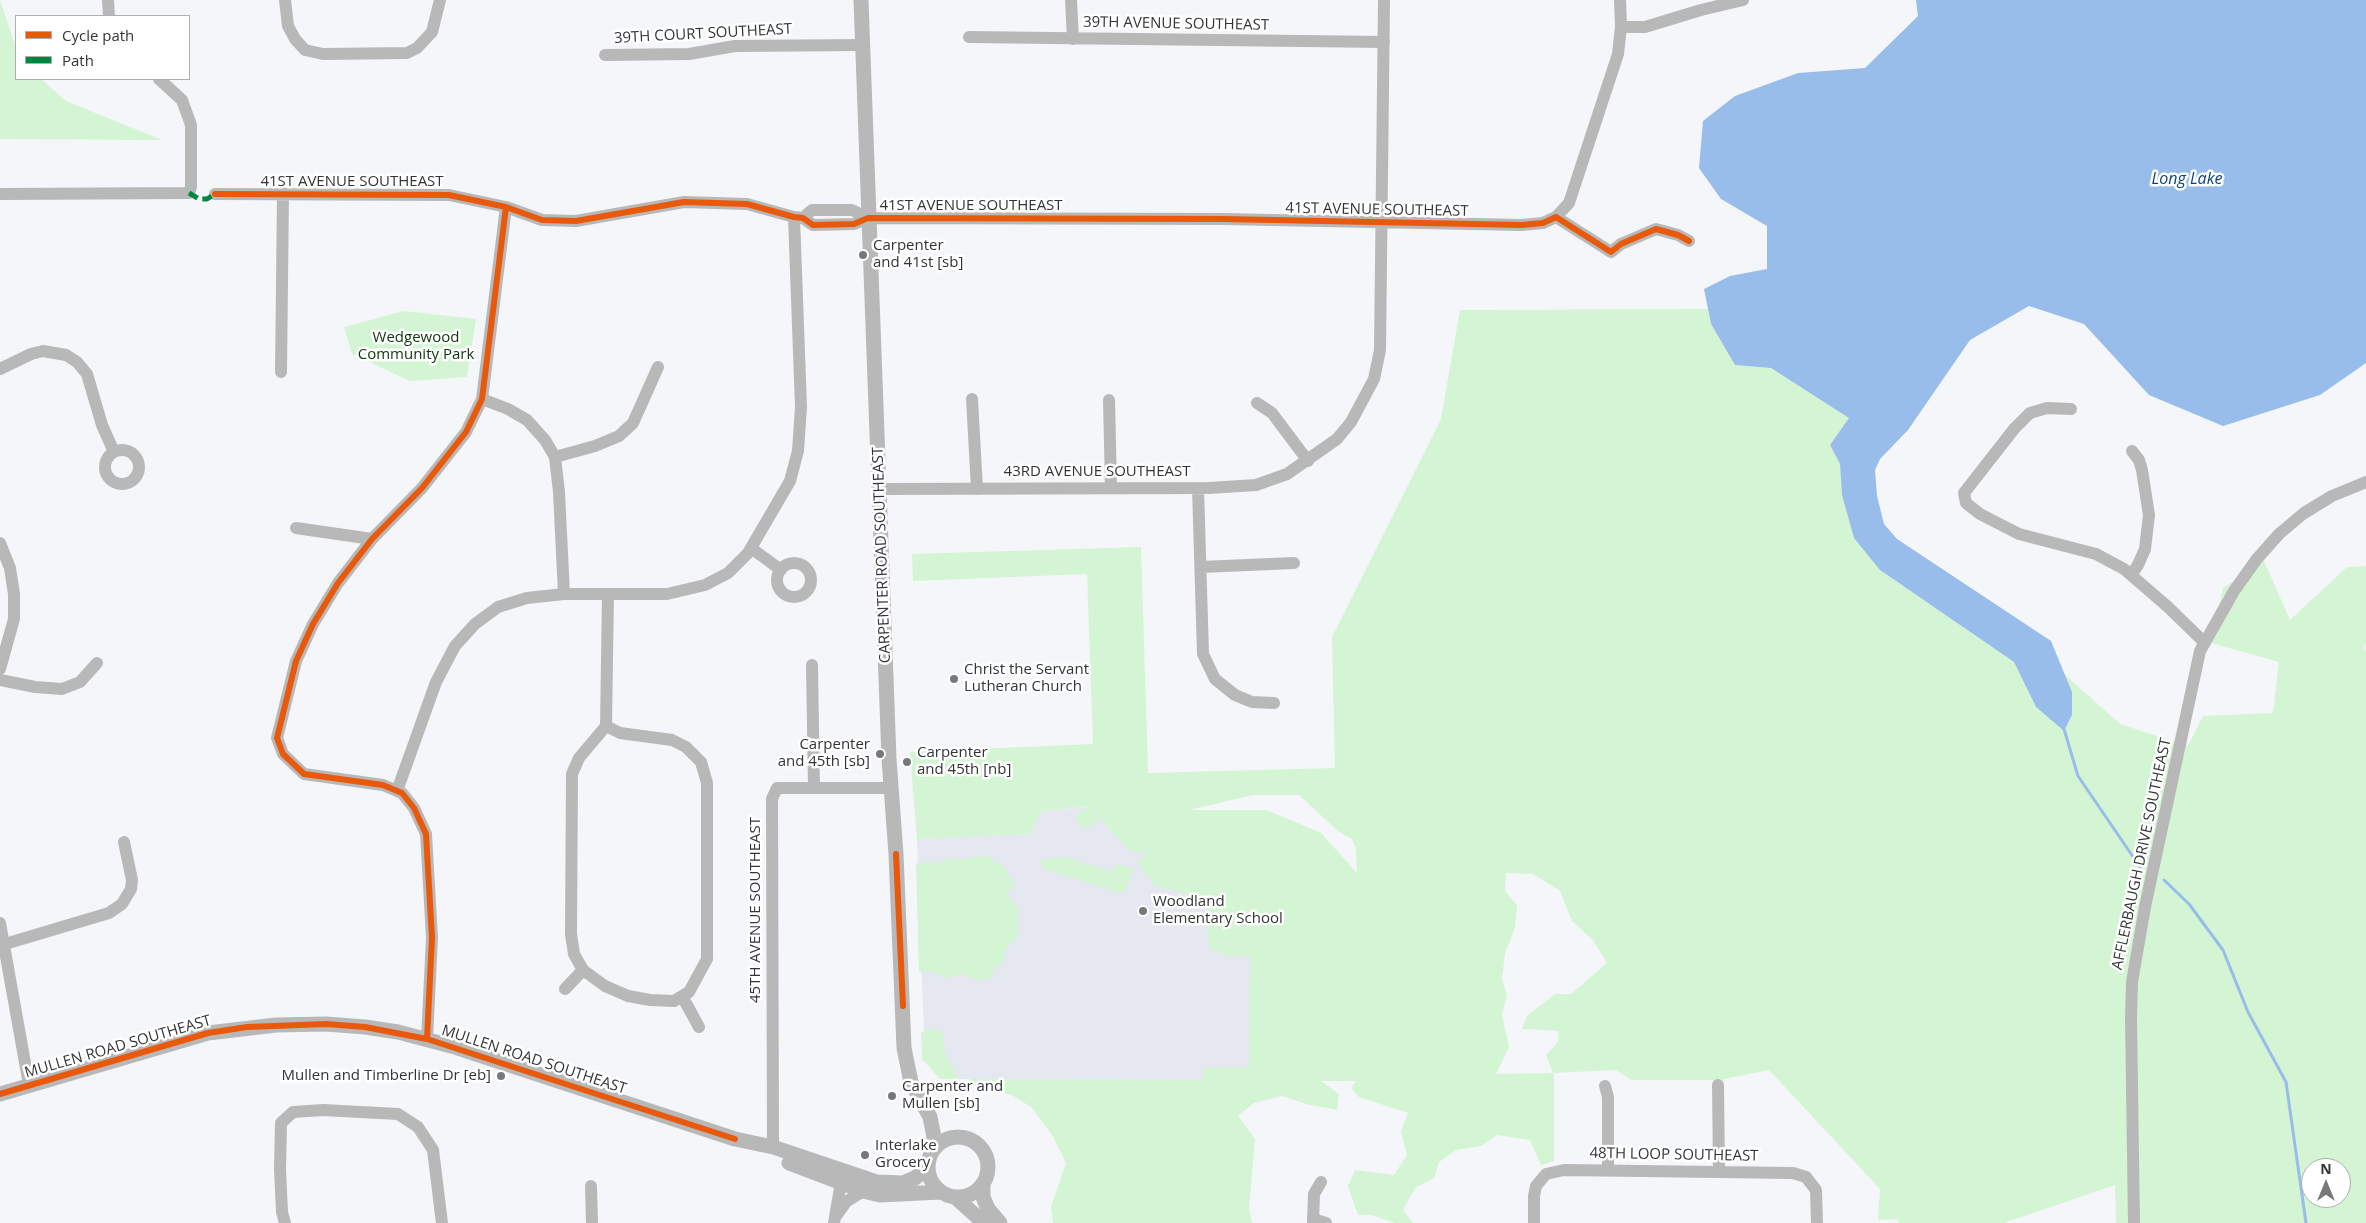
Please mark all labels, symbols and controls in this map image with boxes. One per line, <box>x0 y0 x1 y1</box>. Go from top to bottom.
street label: 39TH AVENUE SOUTHEAST <box>1083 13 1269 35</box>
legend <box>15 15 190 80</box>
street label: 39TH COURT SOUTHEAST <box>614 20 792 48</box>
text: Cycle path <box>62 25 134 45</box>
text: Path <box>62 50 94 70</box>
water label: Long Lake <box>2152 169 2222 189</box>
street label: 41ST AVENUE SOUTHEAST <box>260 173 444 191</box>
street label: 41ST AVENUE SOUTHEAST <box>879 197 1063 215</box>
street label: 41ST AVENUE SOUTHEAST <box>1285 199 1469 221</box>
place label: Carpenter and 41st [sb] <box>873 237 963 272</box>
marker: Carpenter and 41st [sb] <box>857 249 869 261</box>
park label: Wedgewood Community Park <box>358 329 474 364</box>
street label: CARPENTER ROAD SOUTHEAST <box>869 447 895 663</box>
street label: 43RD AVENUE SOUTHEAST <box>1004 463 1190 481</box>
place label: Christ the Servant Lutheran Church <box>964 661 1089 696</box>
marker: Christ the Servant Lutheran Church <box>948 673 960 685</box>
place label: Carpenter and 45th [sb] <box>778 736 870 771</box>
street label: AFFLERBAUGH DRIVE SOUTHEAST <box>2109 737 2175 971</box>
place label: Carpenter and 45th [nb] <box>917 744 1011 779</box>
marker: Carpenter and 45th [sb] <box>874 748 886 760</box>
marker: Carpenter and 45th [nb] <box>901 756 913 768</box>
street label: 45TH AVENUE SOUTHEAST <box>747 817 765 1003</box>
place label: Woodland Elementary School <box>1153 893 1283 928</box>
marker: Woodland Elementary School <box>1137 905 1149 917</box>
street label: MULLEN ROAD SOUTHEAST <box>23 1012 213 1082</box>
street label: MULLEN ROAD SOUTHEAST <box>439 1022 629 1098</box>
place label: Mullen and Timberline Dr [eb] <box>282 1067 491 1085</box>
marker: Mullen and Timberline Dr [eb] <box>495 1070 507 1082</box>
place label: Carpenter and Mullen [sb] <box>902 1078 1003 1113</box>
marker: Carpenter and Mullen [sb] <box>886 1090 898 1102</box>
place label: Interlake Grocery <box>875 1137 937 1172</box>
street label: 48TH LOOP SOUTHEAST <box>1589 1145 1759 1165</box>
marker: Interlake Grocery <box>859 1149 871 1161</box>
north arrow <box>2301 1158 2351 1208</box>
text: N <box>2320 1159 2332 1178</box>

